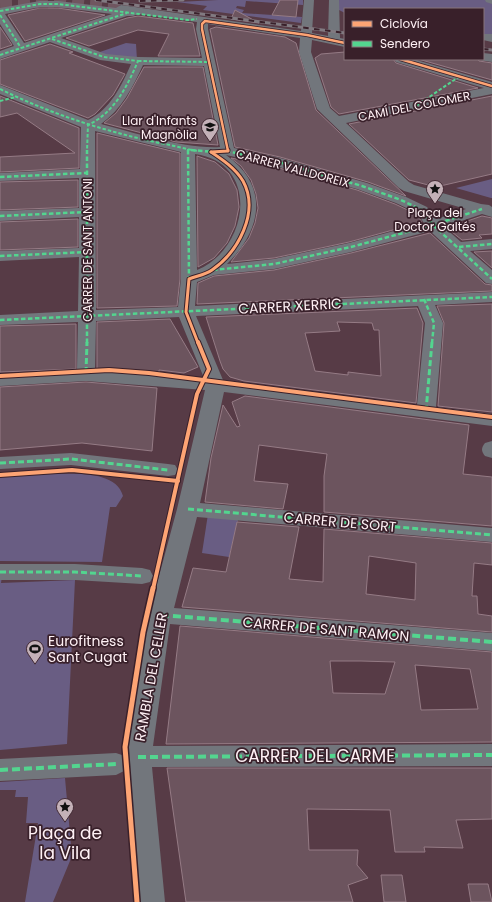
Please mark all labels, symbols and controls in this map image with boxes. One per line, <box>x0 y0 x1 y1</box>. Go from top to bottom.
legend <box>344 8 484 60</box>
text: Ciclovía <box>380 15 428 32</box>
text: Sendero <box>380 35 430 52</box>
street label: CAMÍ DEL COLOMER <box>356 87 472 125</box>
place label: Llar d'Infants Magnòlia <box>122 112 197 143</box>
school or university icon: Llar d'Infants Magnòlia <box>200 117 220 142</box>
street label: CARRER VALLDOREIX <box>234 145 352 191</box>
street label: CARRER DE SANT ANTONI <box>79 178 96 322</box>
place icon: Plaça del Doctor Galtés <box>425 179 445 204</box>
place label: Plaça del Doctor Galtés <box>394 204 476 235</box>
street label: CARRER XERRIC <box>238 293 342 319</box>
street label: CARRER DE SORT <box>283 507 397 537</box>
street label: RAMBLA DEL CELLER <box>130 611 172 743</box>
street label: CARRER DE SANT RAMON <box>242 612 410 646</box>
place label: Eurofitness Sant Cugat <box>48 631 127 667</box>
sports icon: Eurofitness Sant Cugat <box>25 639 45 664</box>
street label: CARRER DEL CARME <box>235 744 395 768</box>
place icon: Plaça de la Vila <box>55 797 75 822</box>
place label: Plaça de la Vila <box>28 821 102 865</box>

